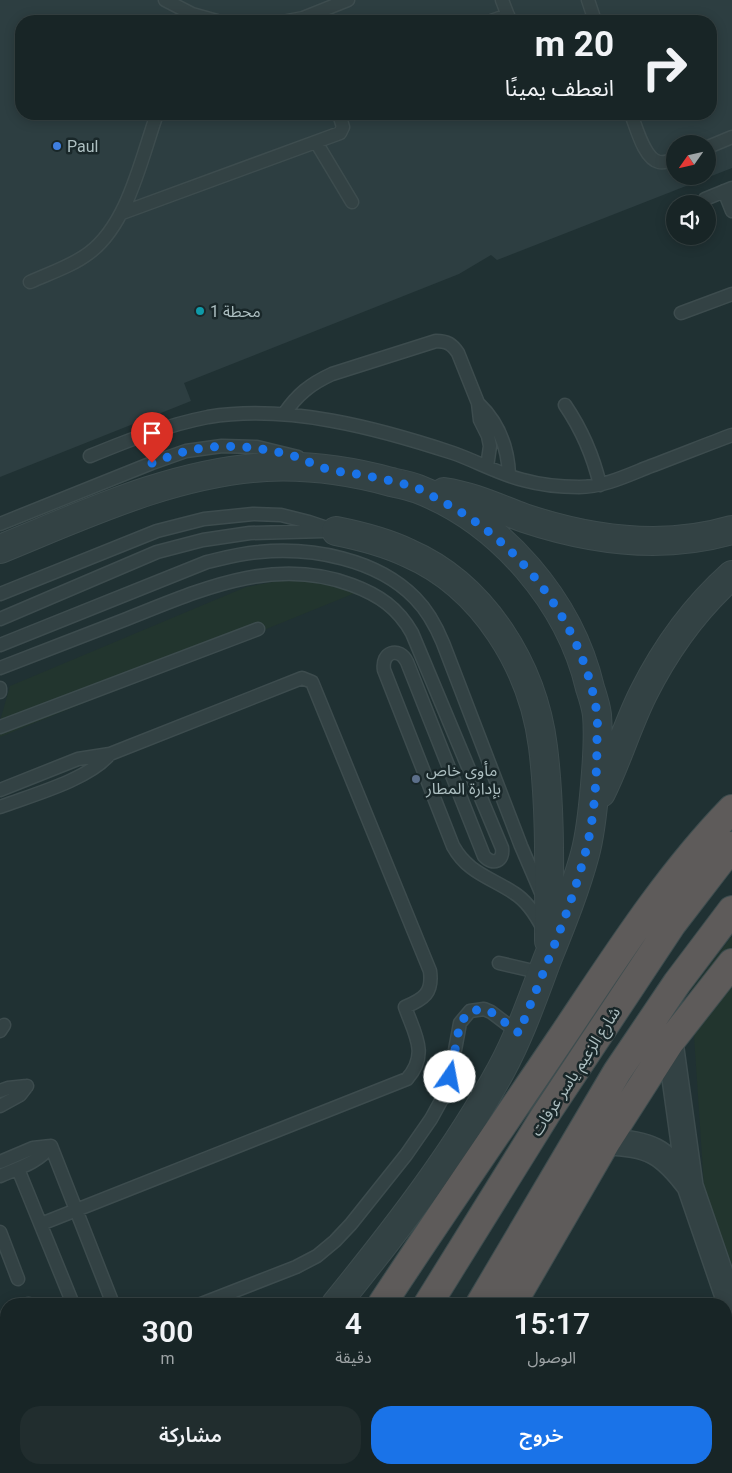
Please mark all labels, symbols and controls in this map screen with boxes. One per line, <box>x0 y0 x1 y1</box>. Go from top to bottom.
text: 20 m <box>535 24 614 65</box>
icon: right <box>632 35 697 100</box>
text: انعطف يمينًا <box>505 76 614 101</box>
north arrow <box>666 135 716 185</box>
map controls <box>666 135 716 245</box>
place label: Paul <box>67 137 98 156</box>
marker: Paul <box>51 140 63 152</box>
button: sound <box>666 195 716 245</box>
place label: محطة 1 <box>210 302 261 321</box>
marker: محطة 1 <box>194 305 206 317</box>
pin <box>131 412 173 463</box>
icon: arrive <box>138 419 166 447</box>
place label: مأوى خاص بإدارة المطار <box>425 761 501 799</box>
marker: مأوى خاص بإدارة المطار <box>410 773 422 785</box>
street label: شارع الزعيم ياسر عرفات <box>527 1003 627 1141</box>
position arrow <box>423 1050 475 1102</box>
text: 4 <box>345 1306 362 1341</box>
text: 15:17 <box>513 1306 590 1341</box>
text: 300 <box>142 1314 193 1349</box>
text: دقيقة <box>335 1348 372 1367</box>
text: الوصول <box>527 1348 576 1367</box>
text: m <box>161 1349 175 1368</box>
button: مشاركة <box>20 1406 361 1464</box>
button: خروج <box>371 1406 712 1464</box>

